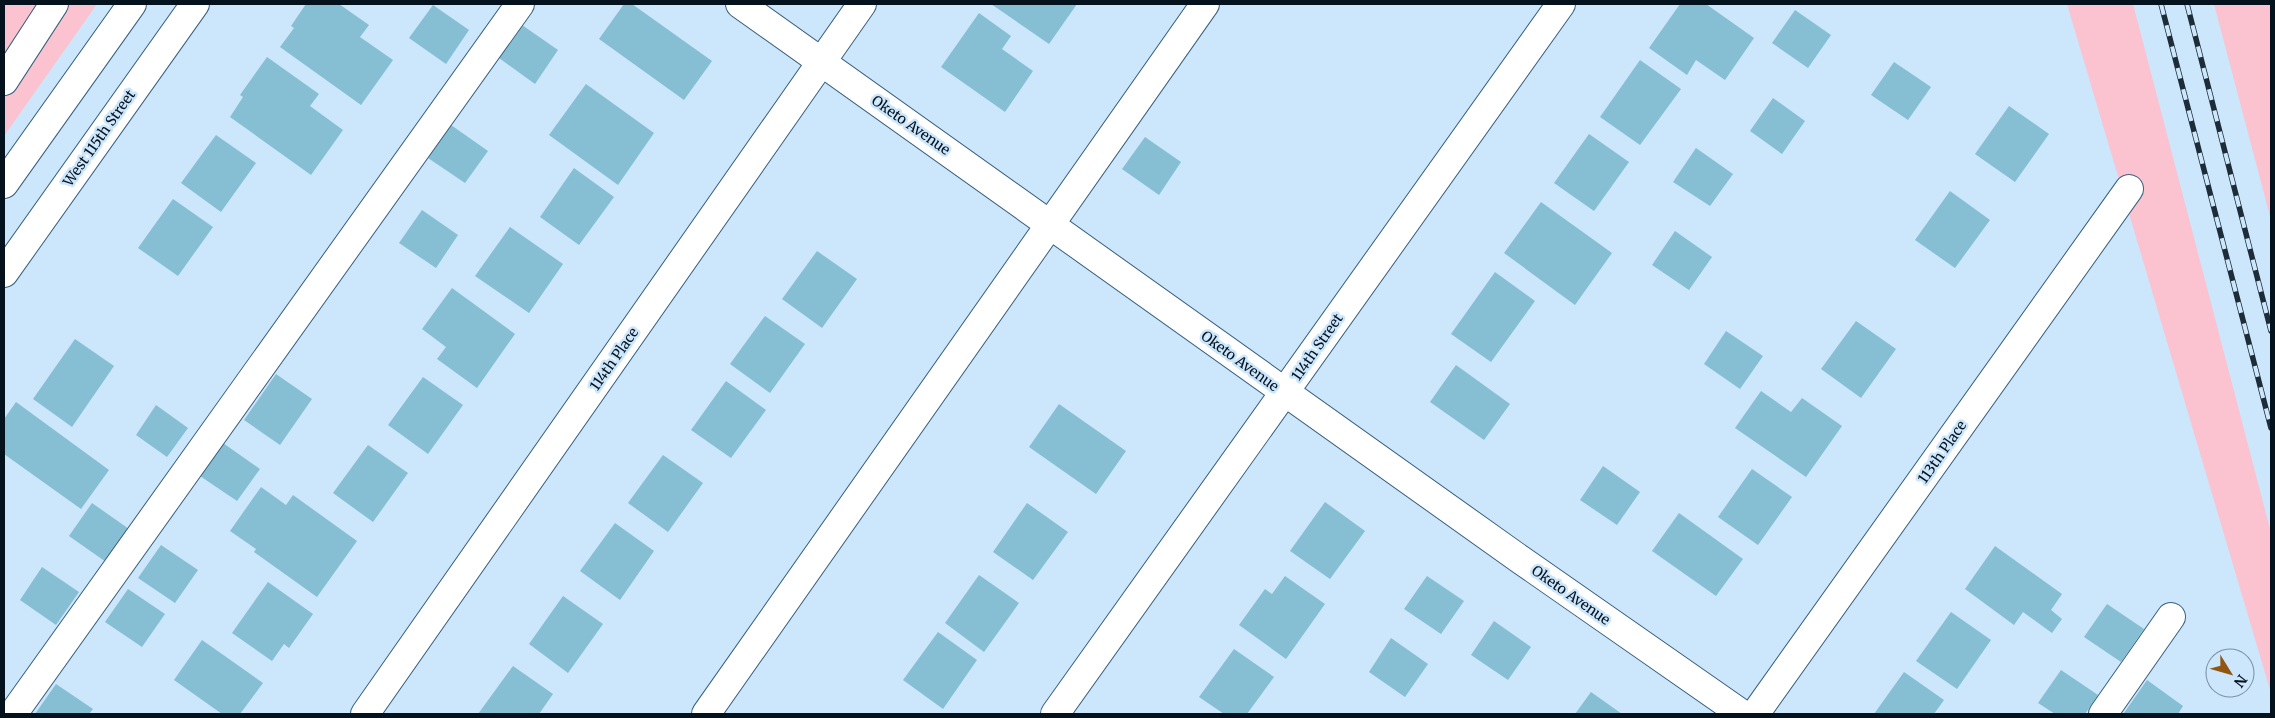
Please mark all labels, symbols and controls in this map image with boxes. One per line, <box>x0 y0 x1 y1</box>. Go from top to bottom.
street label: West 115th Street <box>58 86 139 191</box>
street label: Oketo Avenue <box>868 91 954 159</box>
street label: 114th Street <box>1287 310 1347 384</box>
street label: 114th Place <box>586 324 642 394</box>
street label: Oketo Avenue <box>1198 327 1282 395</box>
street label: 113th Place <box>1914 417 1970 487</box>
street label: Oketo Avenue <box>1528 561 1614 629</box>
north arrow <box>2205 648 2255 698</box>
text: N <box>2230 671 2251 691</box>

